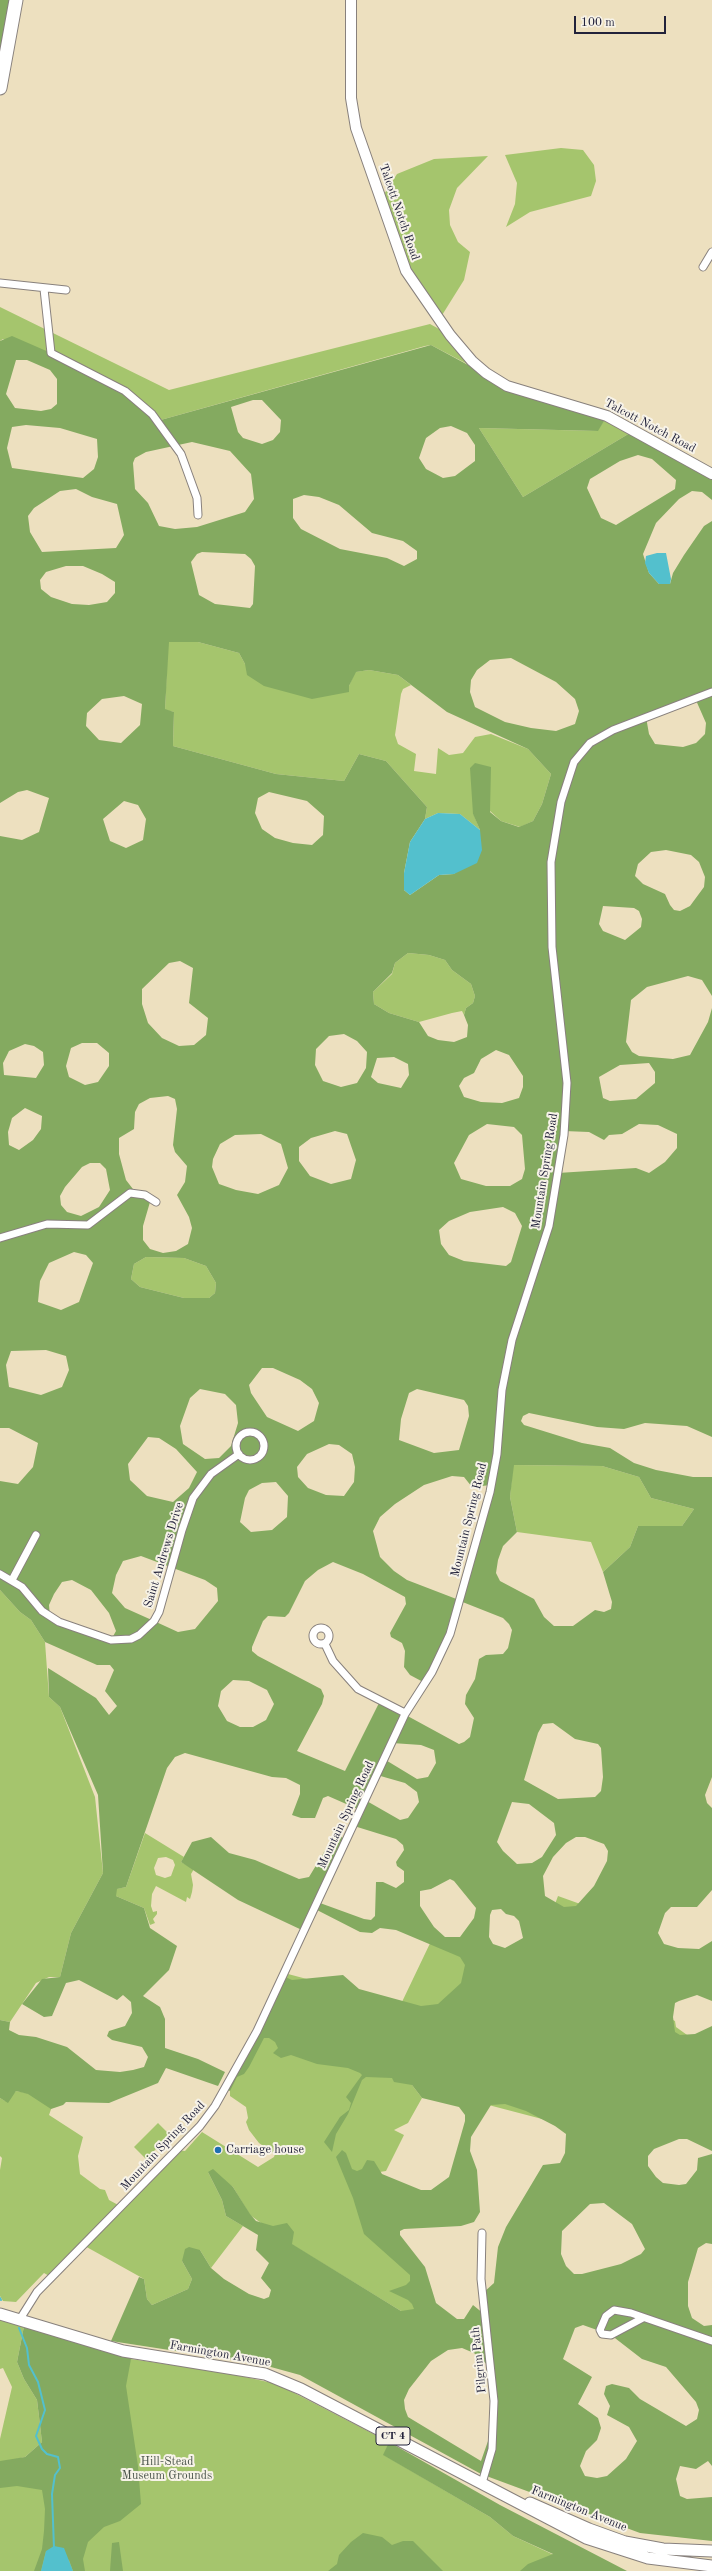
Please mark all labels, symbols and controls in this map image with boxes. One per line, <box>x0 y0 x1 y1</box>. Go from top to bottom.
scale bar <box>576 8 668 34</box>
text: 100 m <box>581 17 615 29</box>
street label: Talcott Notch Road <box>376 162 422 262</box>
street label: Talcott Notch Road <box>602 396 698 456</box>
street label: Mountain Spring Road <box>529 1112 561 1230</box>
street label: Mountain Spring Road <box>448 1462 490 1578</box>
street label: Saint Andrews Drive <box>141 1500 187 1610</box>
street label: Mountain Spring Road <box>315 1759 377 1871</box>
street label: Mountain Spring Road <box>118 2098 208 2194</box>
place label: Carriage house <box>226 2143 304 2157</box>
marker: Carriage house <box>213 2145 223 2155</box>
street label: Pilgrim Path <box>468 2326 490 2394</box>
street label: Farmington Avenue <box>169 2338 271 2370</box>
road number: CT 4 <box>376 2427 410 2445</box>
park label: Hill-Stead Museum Grounds <box>122 2455 212 2483</box>
street label: Farmington Avenue <box>529 2483 629 2535</box>

